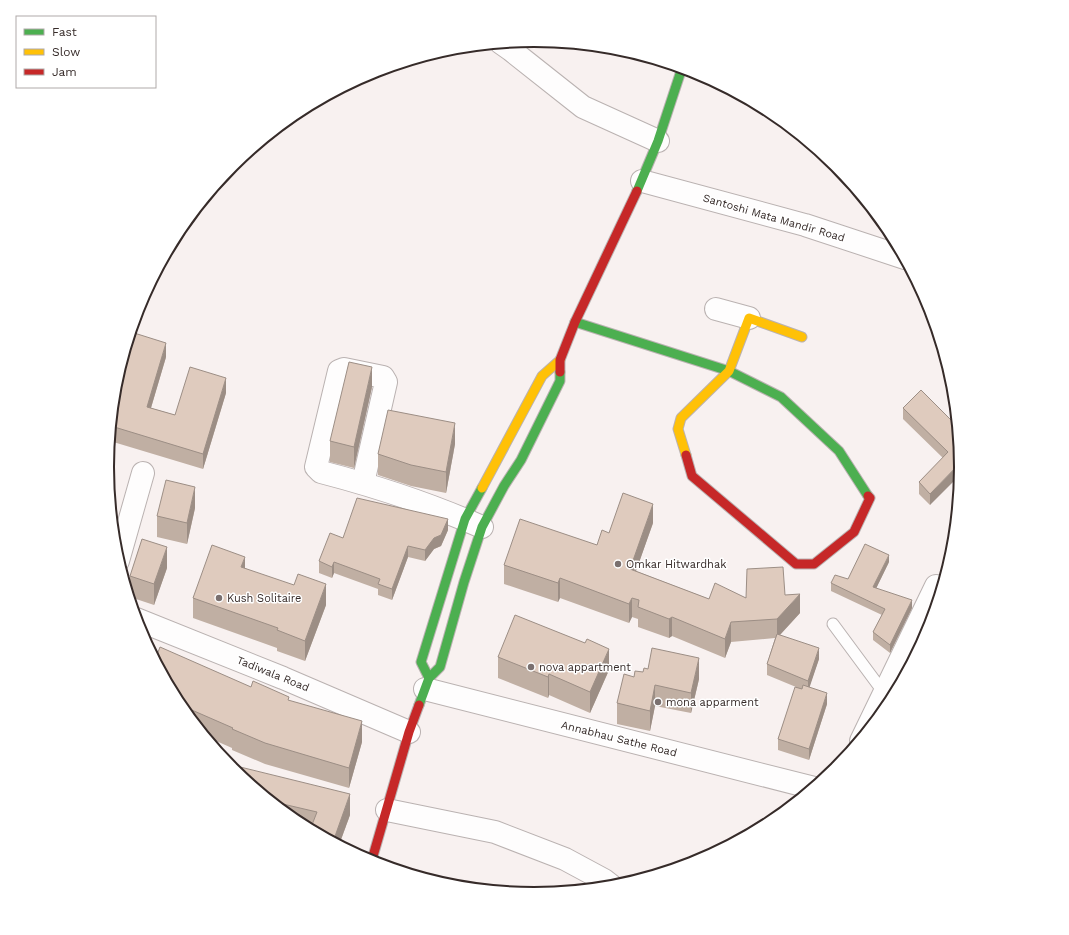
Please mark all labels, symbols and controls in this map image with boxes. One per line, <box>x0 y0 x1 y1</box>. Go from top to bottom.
legend <box>16 16 156 88</box>
text: Fast <box>52 25 77 39</box>
text: Slow <box>52 45 80 59</box>
text: Jam <box>52 65 77 79</box>
street label: Santoshi Mata Mandir Road <box>702 191 846 245</box>
place label: Omkar Hitwardhak <box>626 558 726 571</box>
marker: Omkar Hitwardhak <box>613 559 623 569</box>
place label: Kush Solitaire <box>227 592 301 605</box>
marker: Kush Solitaire <box>214 593 224 603</box>
street label: Tadiwala Road <box>235 654 311 694</box>
place label: nova appartment <box>539 661 631 674</box>
marker: nova appartment <box>526 662 536 672</box>
place label: mona apparment <box>666 696 759 709</box>
marker: mona apparment <box>653 697 663 707</box>
street label: Annabhau Sathe Road <box>560 718 678 760</box>

